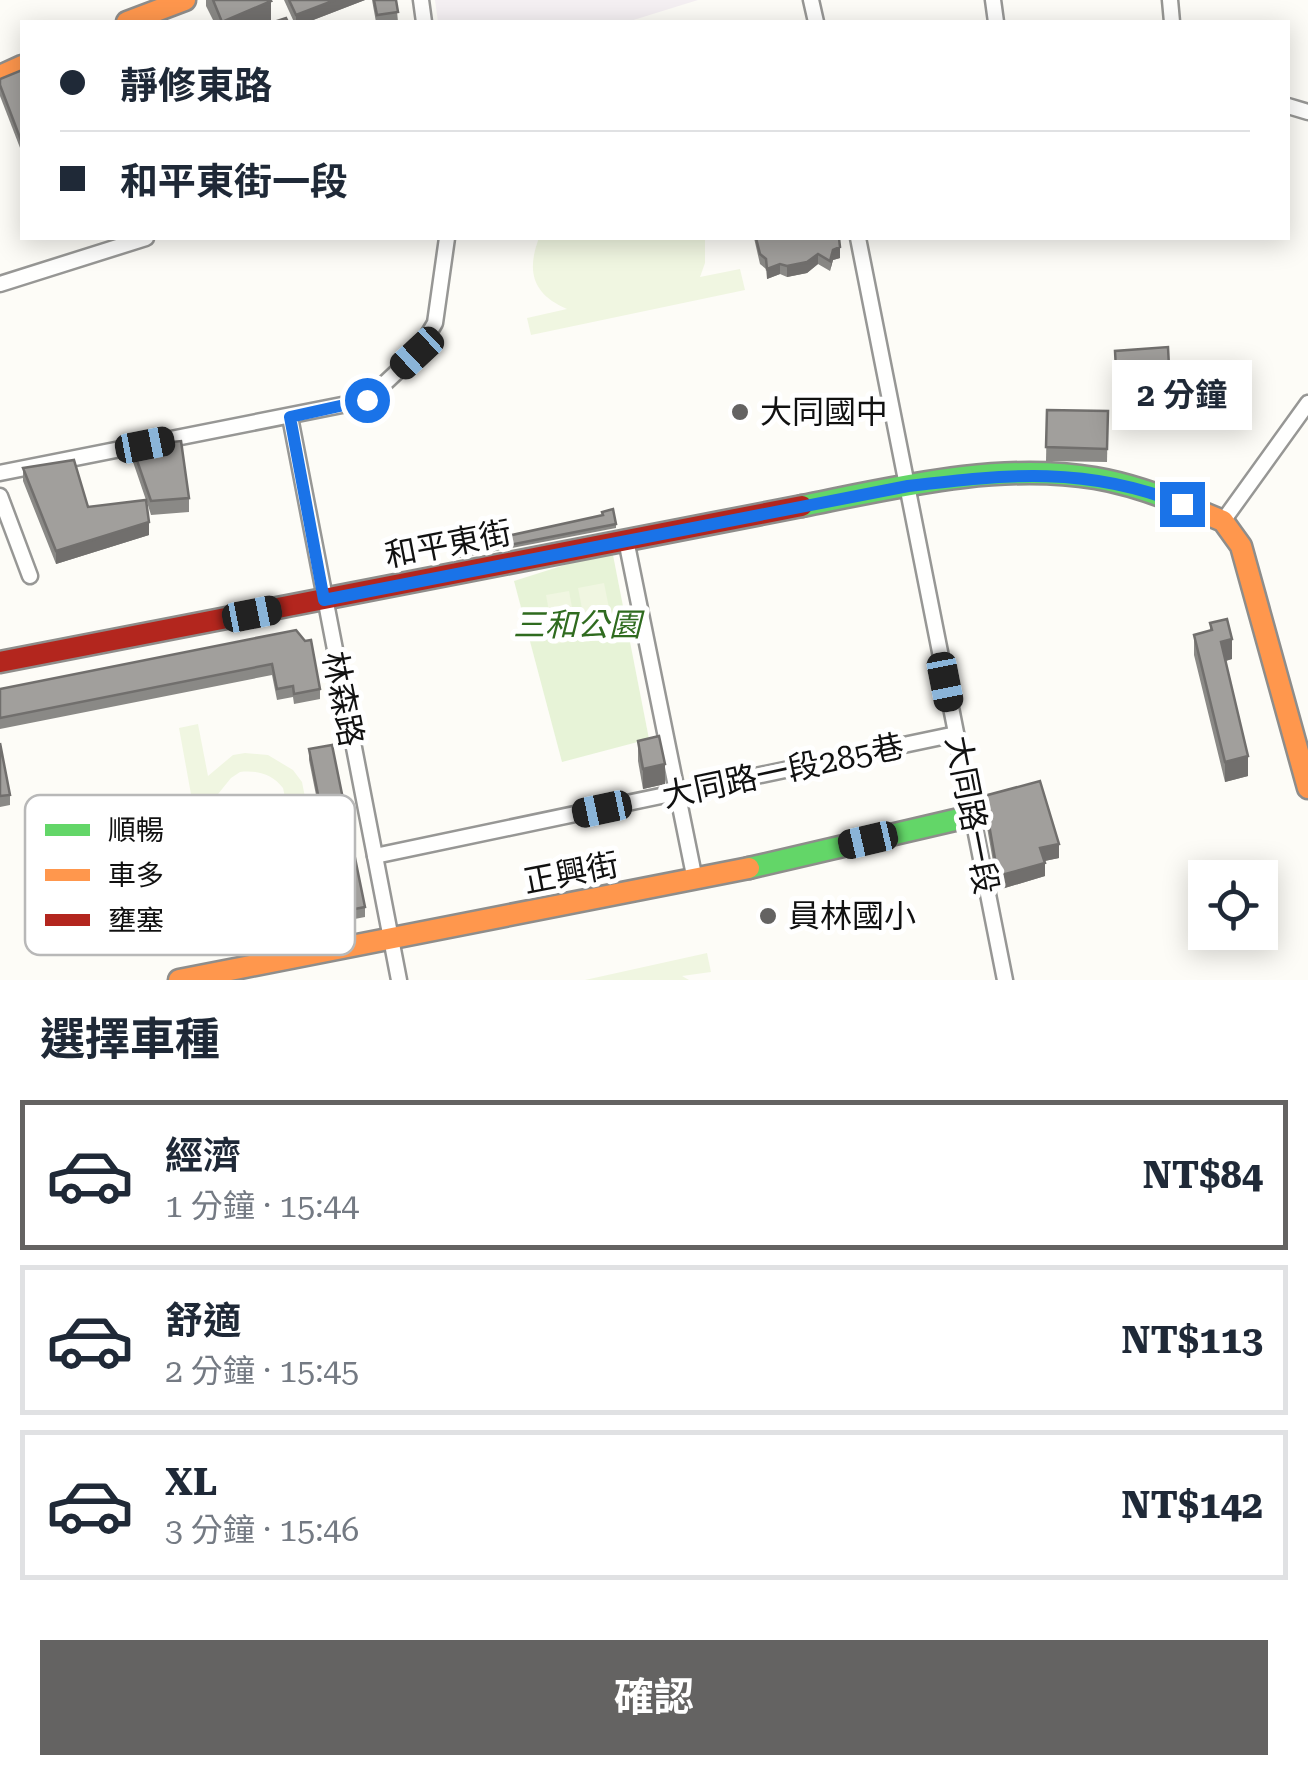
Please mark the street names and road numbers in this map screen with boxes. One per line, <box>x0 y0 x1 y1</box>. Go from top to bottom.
street label: 和平東街 <box>382 513 514 575</box>
street label: 林森路 <box>315 648 371 750</box>
street label: 大同路一段285巷 <box>659 727 907 815</box>
street label: 大同路一段 <box>938 733 1006 897</box>
street label: 正興街 <box>520 845 622 901</box>

